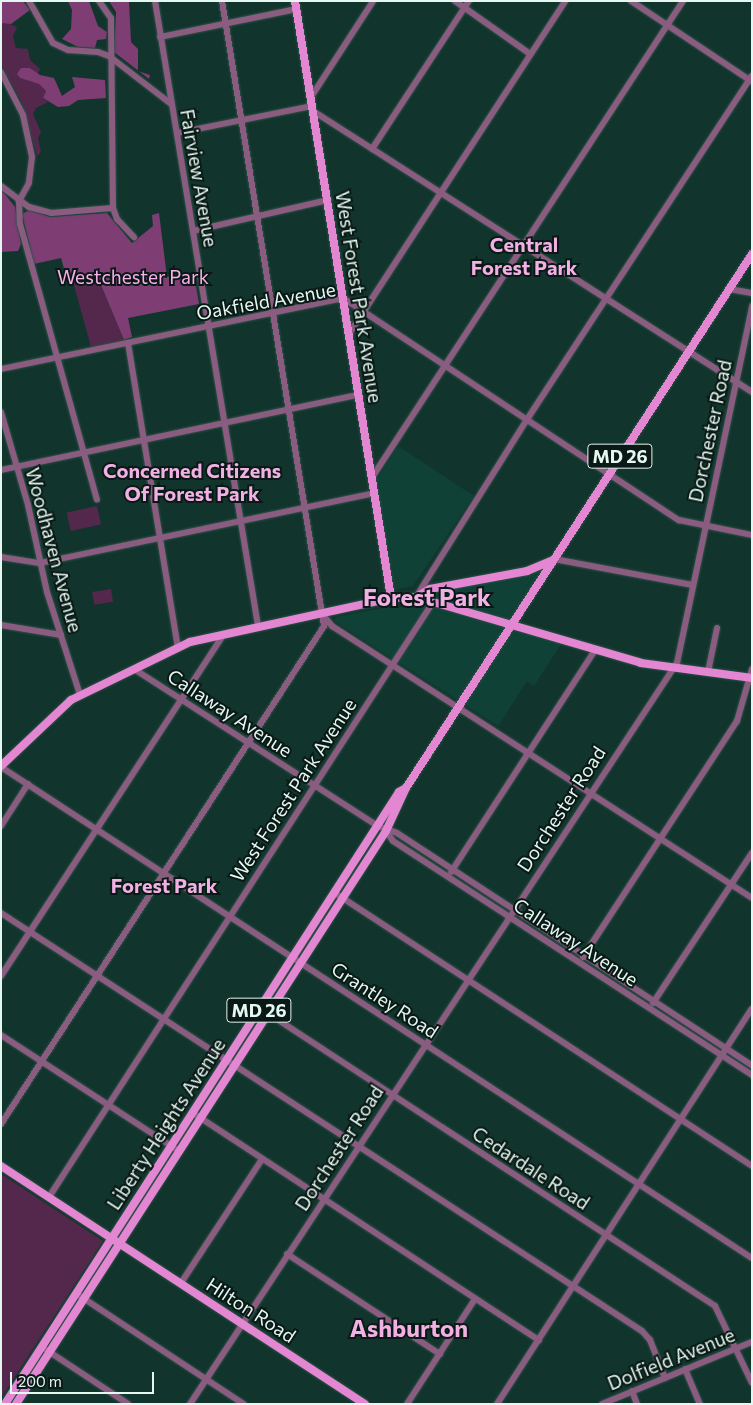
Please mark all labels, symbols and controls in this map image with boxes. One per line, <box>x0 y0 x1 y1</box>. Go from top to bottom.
street label: Fairview Avenue <box>176 107 222 249</box>
street label: West Forest Park Avenue <box>331 190 387 404</box>
district label: Central Forest Park <box>471 232 577 279</box>
park label: Westchester Park <box>57 266 209 288</box>
street label: Oakfield Avenue <box>195 278 337 324</box>
street label: Dorchester Road <box>684 358 736 504</box>
road number: MD 26 <box>586 441 654 472</box>
district label: Concerned Citizens Of Forest Park <box>103 458 281 505</box>
street label: Woodhaven Avenue <box>21 465 87 635</box>
district label: Forest Park <box>363 583 491 611</box>
street label: Callaway Avenue <box>163 664 297 762</box>
street label: West Forest Park Avenue <box>225 694 361 886</box>
street label: Dorchester Road <box>512 742 610 876</box>
district label: Forest Park <box>111 873 217 897</box>
street label: Callaway Avenue <box>509 893 643 991</box>
street label: Grantley Road <box>327 957 443 1043</box>
road number: MD 26 <box>225 994 293 1026</box>
street label: Liberty Heights Avenue <box>102 1034 230 1214</box>
street label: Dorchester Road <box>290 1081 388 1215</box>
street label: Cedardale Road <box>468 1122 594 1214</box>
street label: Hilton Road <box>202 1273 300 1347</box>
district label: Ashburton <box>350 1314 468 1342</box>
street label: Dolfield Avenue <box>604 1323 738 1395</box>
scale bar <box>12 1362 156 1394</box>
text: 200 m <box>18 1372 62 1390</box>

